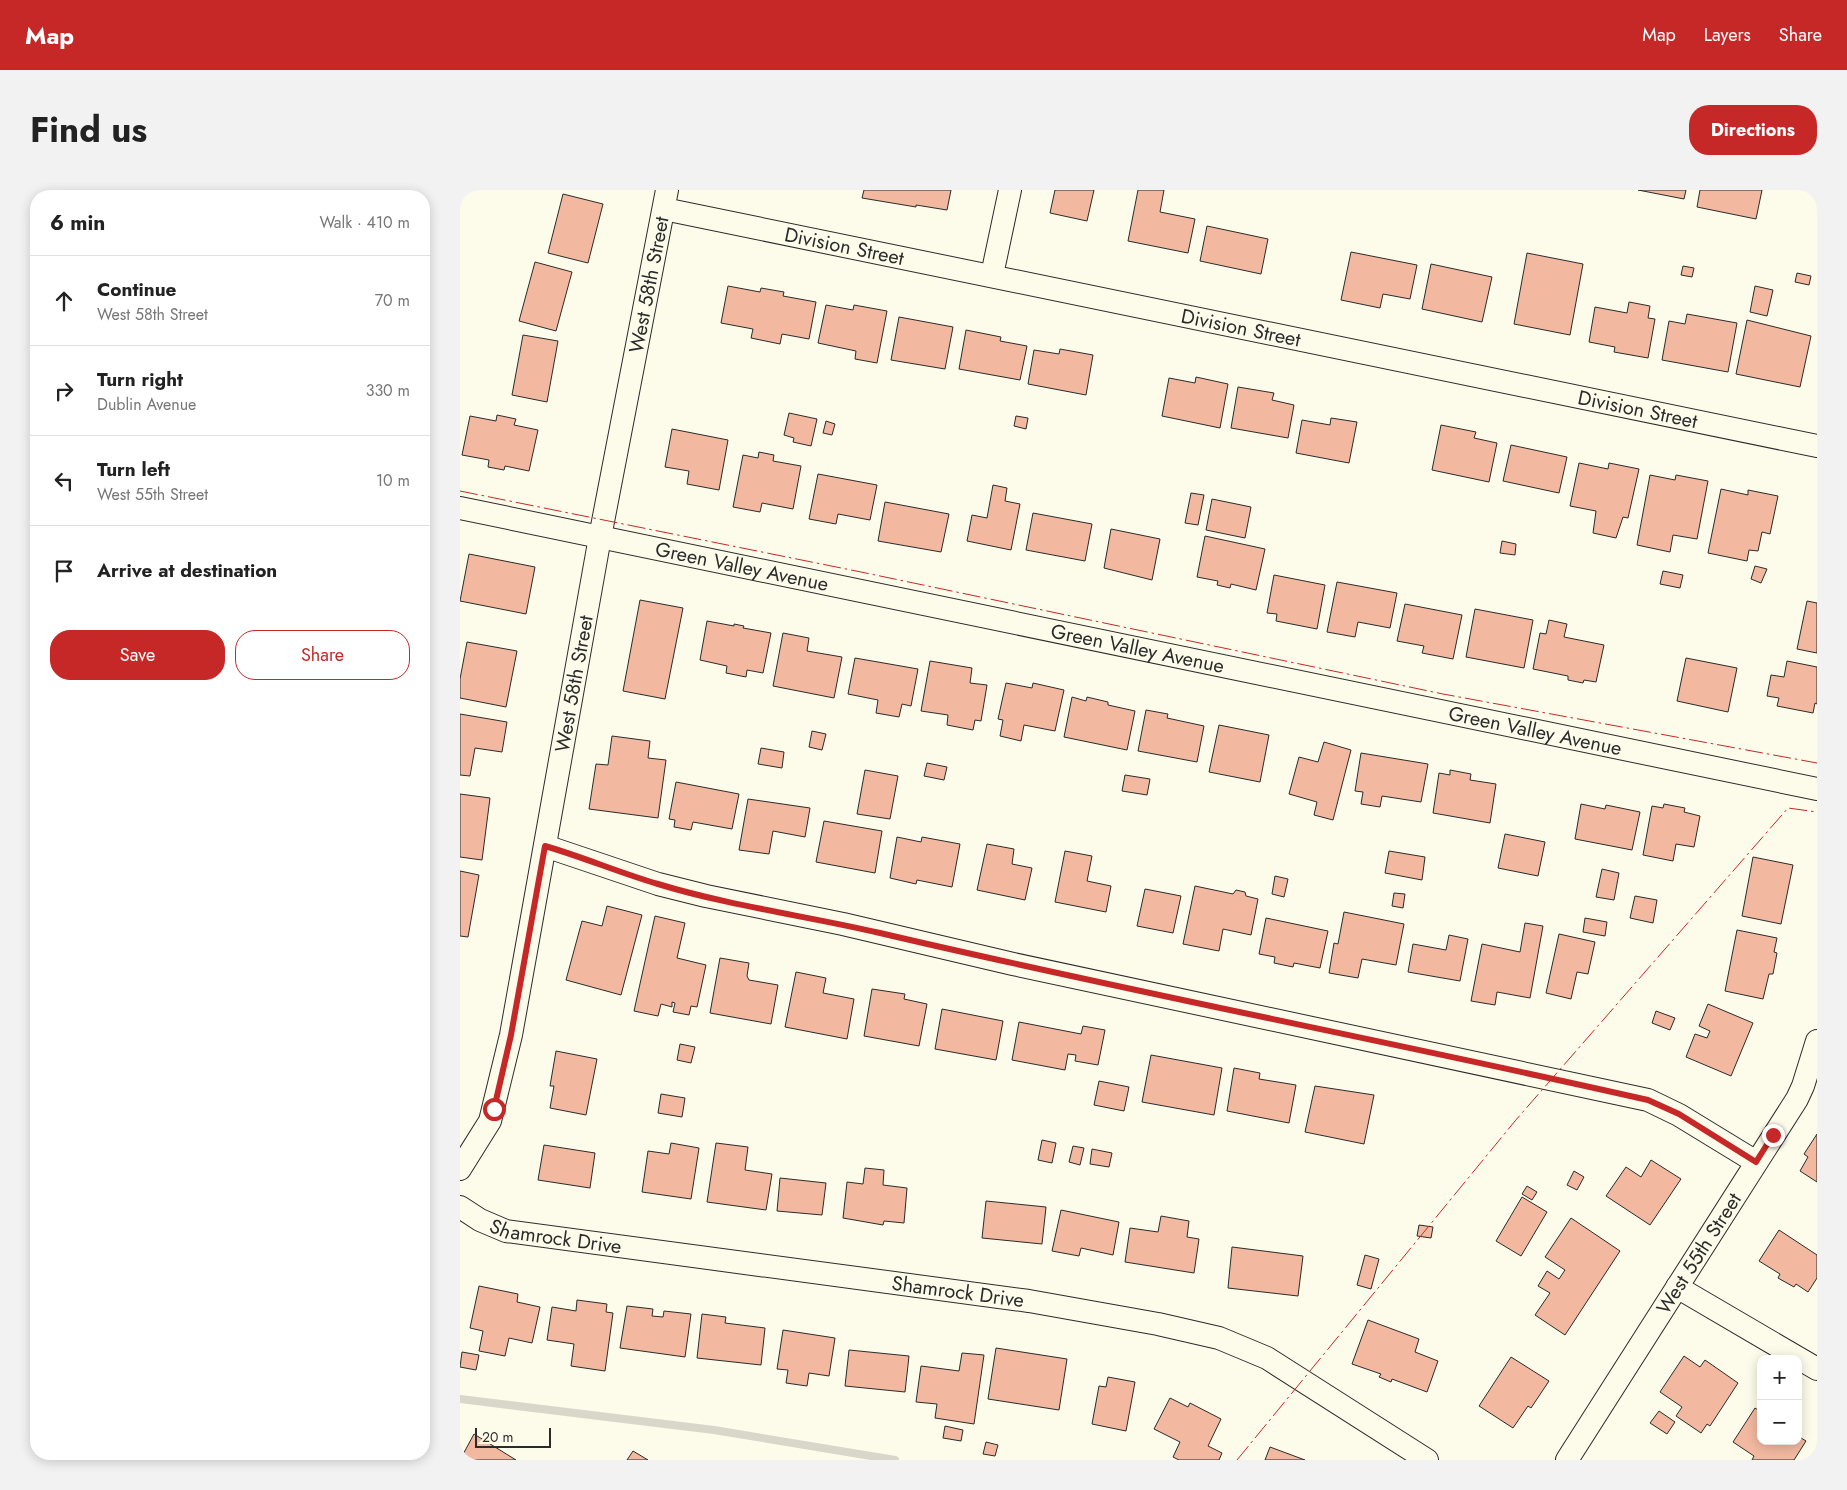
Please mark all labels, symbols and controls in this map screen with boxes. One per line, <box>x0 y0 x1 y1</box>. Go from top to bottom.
text: Map <box>25 18 74 53</box>
text: Map <box>1642 22 1676 48</box>
text: Layers <box>1704 22 1751 48</box>
text: Share <box>1779 22 1822 48</box>
text: Find us <box>30 105 147 155</box>
button: Directions <box>1689 105 1817 155</box>
text: 6 min <box>50 208 105 238</box>
text: Walk · 410 m <box>320 211 410 234</box>
street label: West 58th Street <box>621 214 676 356</box>
street label: Division Street <box>782 220 907 272</box>
text: Continue <box>97 276 176 303</box>
icon: ahead <box>50 287 78 315</box>
text: 70 m <box>375 289 410 312</box>
street label: Division Street <box>1179 301 1303 354</box>
text: West 58th Street <box>97 303 208 326</box>
text: Turn right <box>97 366 183 393</box>
icon: right <box>50 377 78 405</box>
text: 330 m <box>366 379 410 402</box>
street label: Division Street <box>1575 383 1700 436</box>
text: Dublin Avenue <box>97 393 196 416</box>
text: Turn left <box>97 456 170 483</box>
icon: left <box>50 467 78 495</box>
text: 10 m <box>376 469 410 492</box>
text: West 55th Street <box>97 483 208 506</box>
street label: Green Valley Avenue <box>653 534 831 598</box>
icon: arrive <box>50 557 78 585</box>
text: Arrive at destination <box>97 557 277 584</box>
street label: West 58th Street <box>547 613 600 755</box>
street label: Green Valley Avenue <box>1048 616 1227 680</box>
button: Save <box>50 630 225 680</box>
button: Share <box>235 630 410 680</box>
street label: Green Valley Avenue <box>1446 699 1624 763</box>
route start <box>483 1098 506 1121</box>
route end <box>1762 1124 1785 1147</box>
street label: West 55th Street <box>1649 1187 1748 1320</box>
street label: Shamrock Drive <box>485 1211 623 1261</box>
street label: Shamrock Drive <box>890 1268 1026 1315</box>
map controls <box>1757 1355 1802 1445</box>
button: + <box>1757 1355 1802 1400</box>
button: − <box>1757 1400 1802 1445</box>
scale bar <box>475 1425 551 1448</box>
text: 20 m <box>482 1427 514 1447</box>

